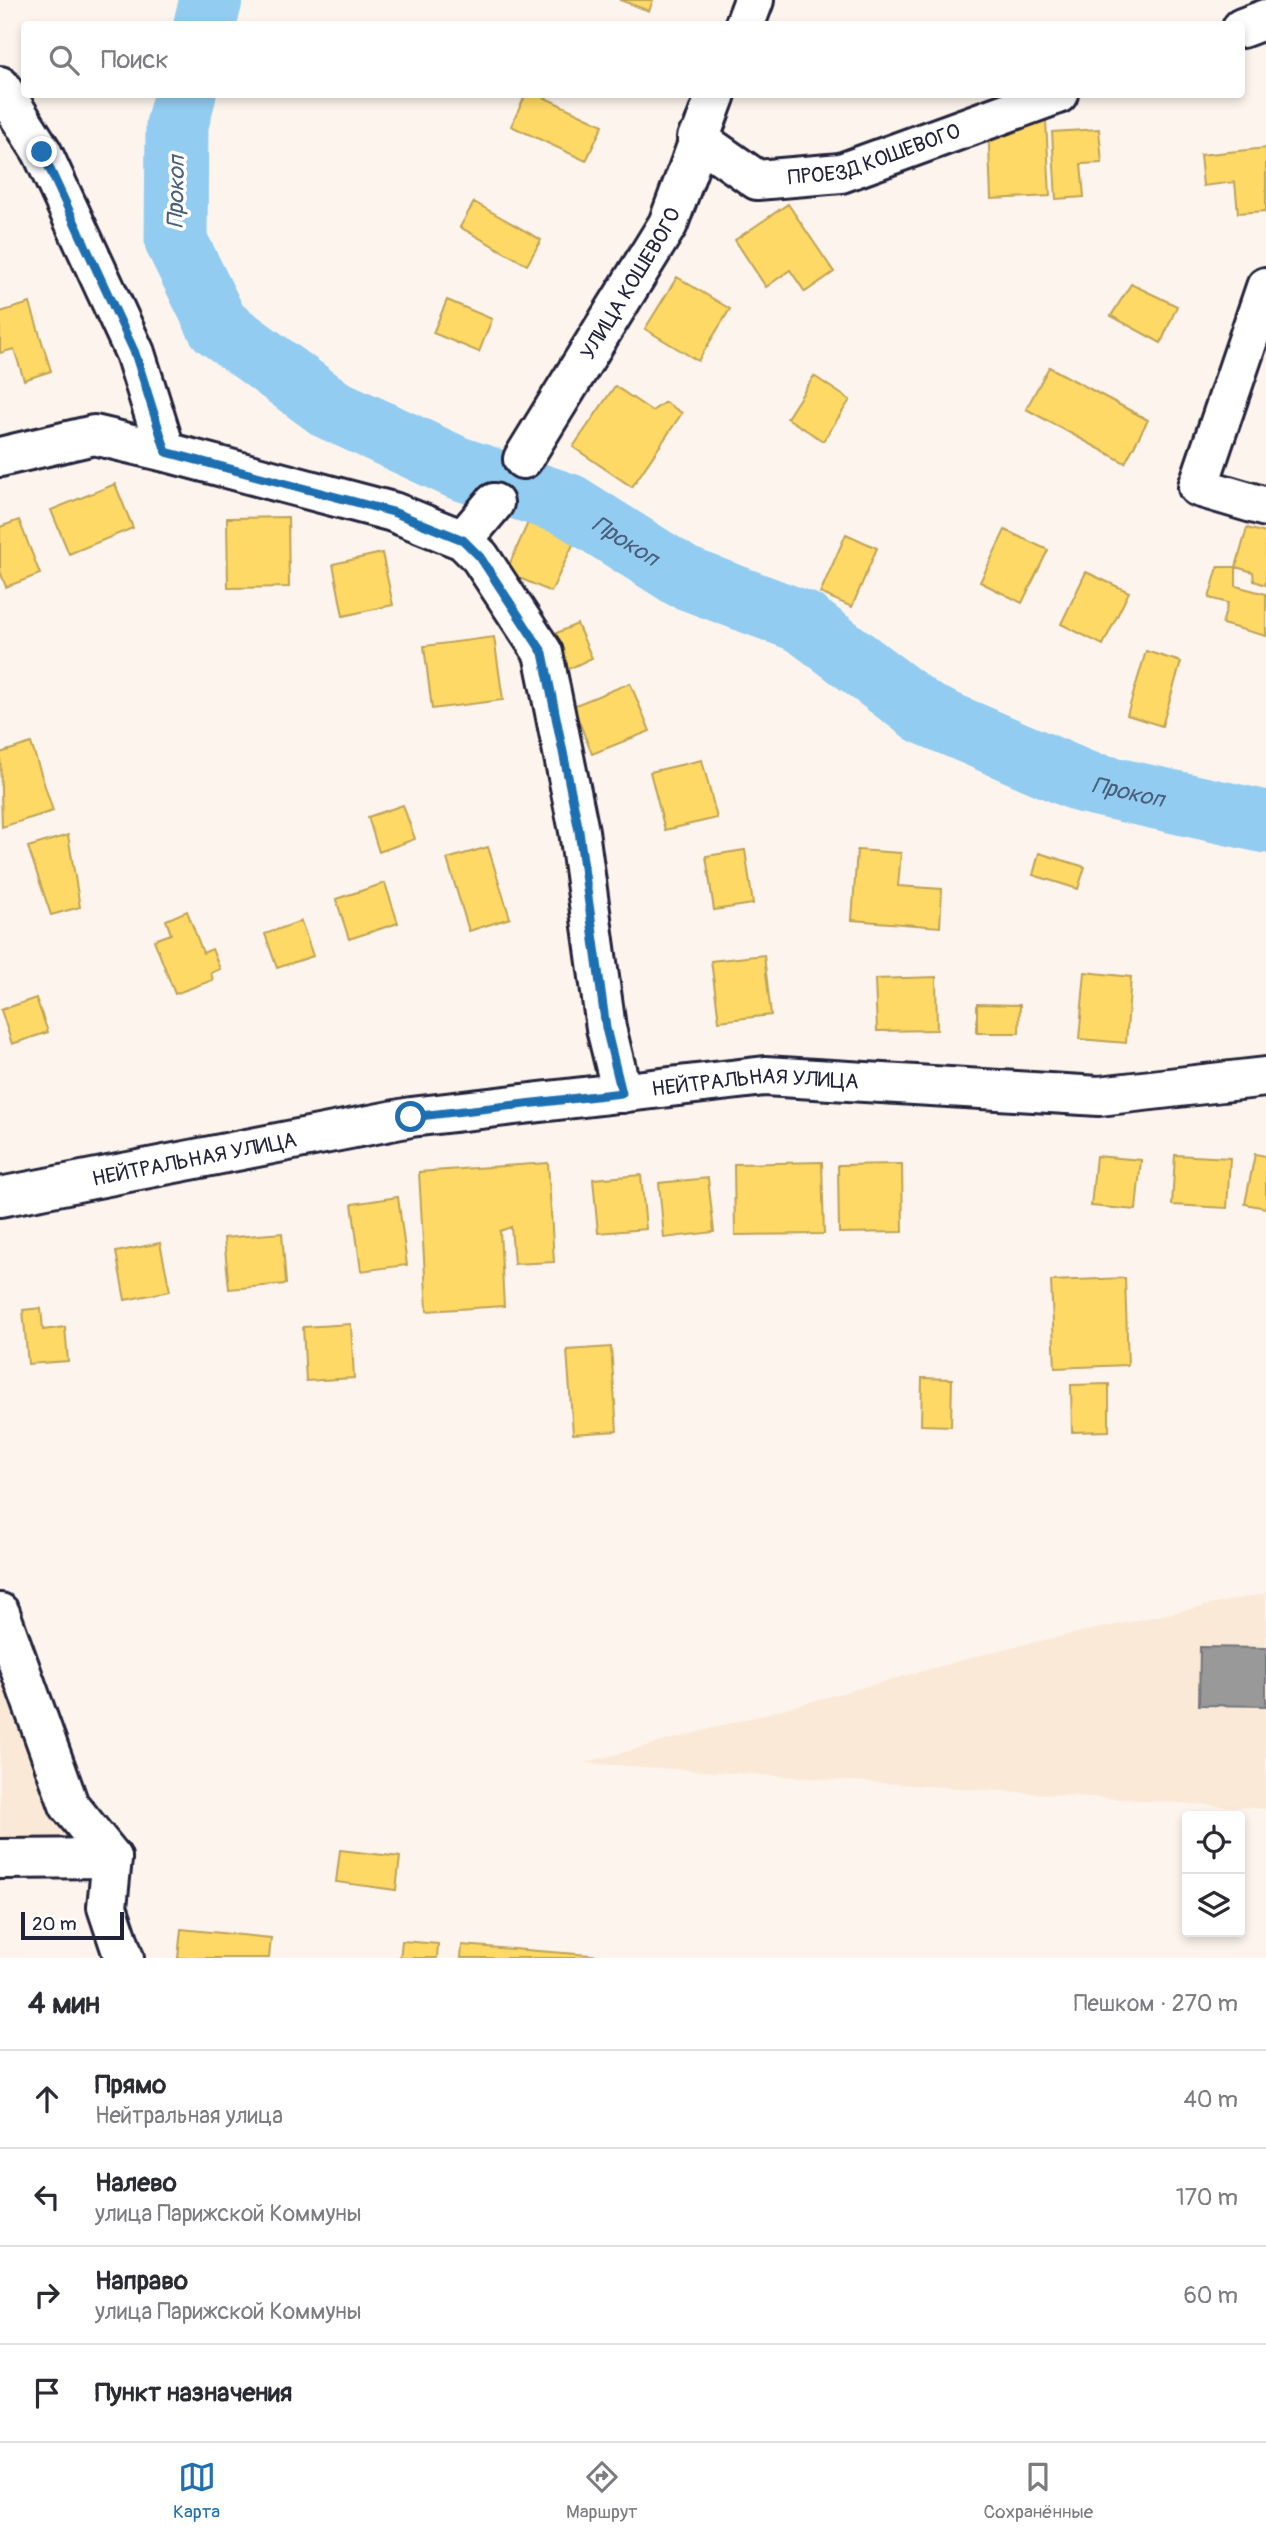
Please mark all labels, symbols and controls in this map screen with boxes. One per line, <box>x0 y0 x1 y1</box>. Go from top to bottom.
search box <box>21 21 1245 98</box>
icon: search <box>45 41 83 79</box>
text: Поиск <box>101 44 169 76</box>
street label: ПРОЕЗД КОШЕВОГО <box>787 117 964 191</box>
route end <box>26 136 57 167</box>
water label: Прокоп <box>161 153 191 229</box>
street label: УЛИЦА КОШЕВОГО <box>574 204 686 364</box>
water label: Прокоп <box>587 509 666 574</box>
water label: Прокоп <box>1089 770 1169 814</box>
street label: НЕЙТРАЛЬНАЯ УЛИЦА <box>650 1062 859 1103</box>
route start <box>395 1101 426 1132</box>
street label: НЕЙТРАЛЬНАЯ УЛИЦА <box>90 1126 299 1192</box>
map controls <box>1182 1811 1245 1937</box>
button: locate <box>1182 1811 1245 1874</box>
button: layers <box>1182 1874 1245 1937</box>
scale bar <box>21 1909 124 1941</box>
text: 20 m <box>32 1912 77 1936</box>
text: 4 мин <box>28 1985 100 2022</box>
text: Пешком · 270 m <box>1074 1989 1238 2018</box>
text: Прямо <box>95 2069 166 2101</box>
icon: ahead <box>28 2080 66 2118</box>
text: 40 m <box>1184 2085 1238 2114</box>
text: Нейтральная улица <box>95 2101 283 2130</box>
text: Налево <box>95 2167 177 2199</box>
icon: left <box>28 2178 66 2216</box>
text: 170 m <box>1176 2183 1238 2212</box>
text: улица Парижской Коммуны <box>95 2199 361 2228</box>
text: Направо <box>95 2265 188 2297</box>
icon: right <box>28 2276 66 2314</box>
text: 60 m <box>1183 2281 1238 2310</box>
text: улица Парижской Коммуны <box>95 2297 361 2326</box>
icon: arrive <box>28 2374 66 2412</box>
text: Пункт назначения <box>95 2377 292 2409</box>
tab: Карта <box>173 2458 220 2524</box>
tab: Маршрут <box>566 2458 638 2524</box>
tab: Сохранённые <box>983 2458 1093 2524</box>

